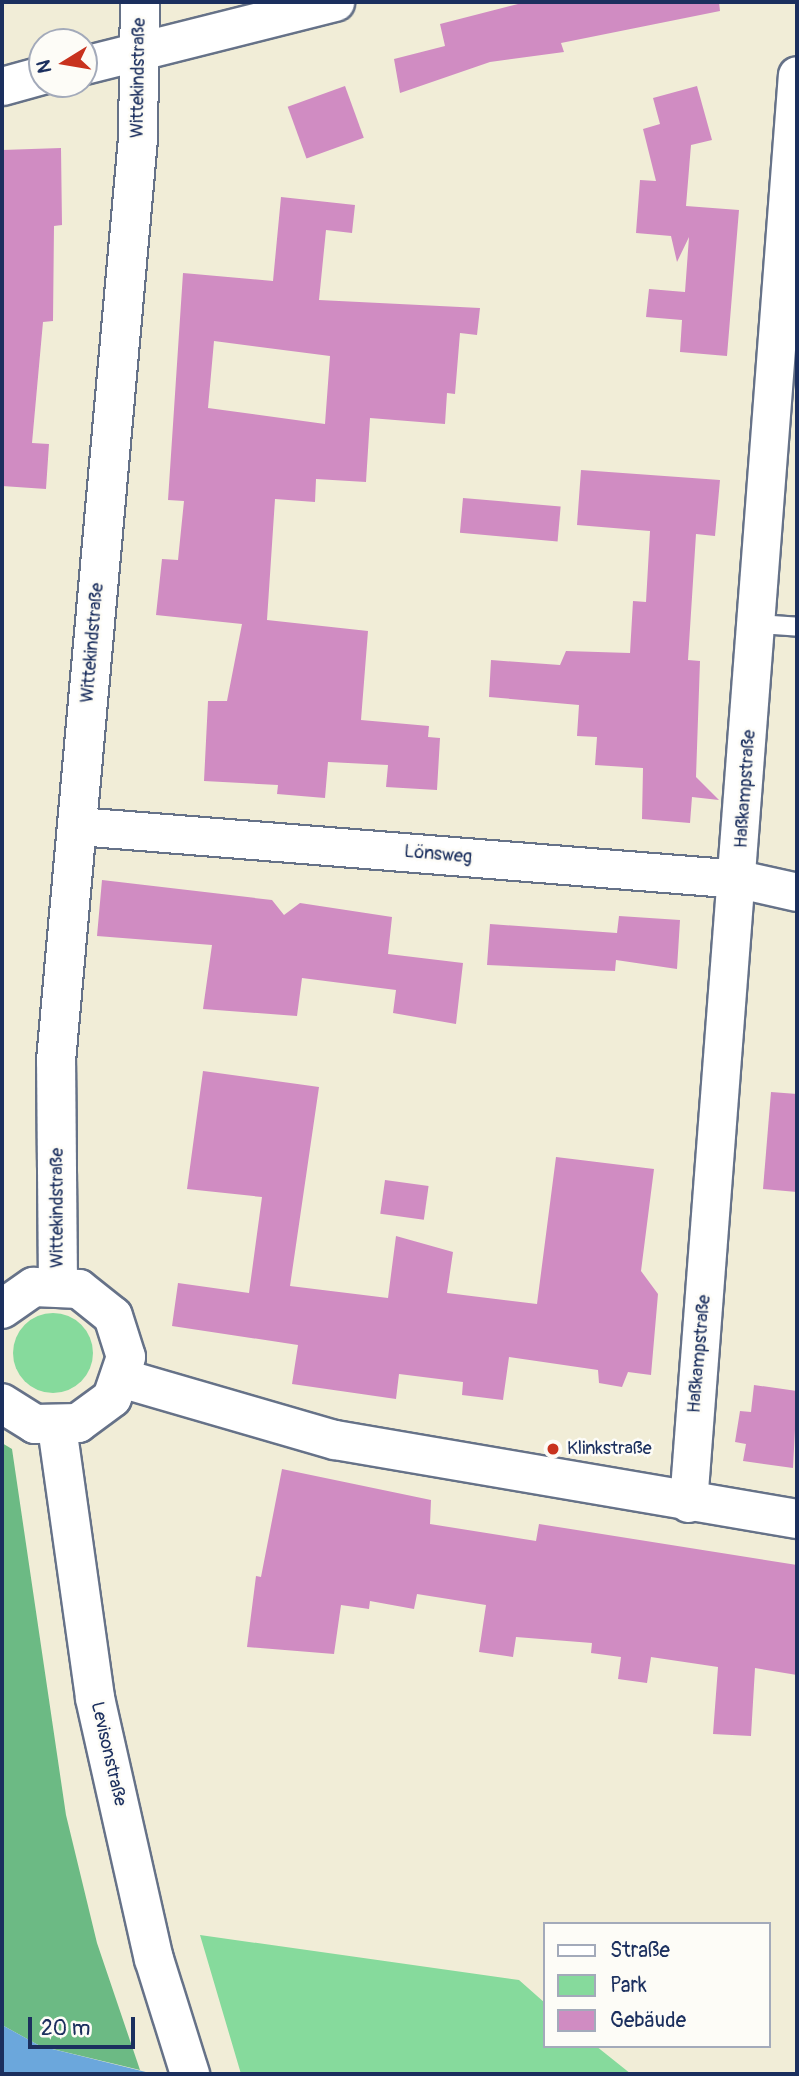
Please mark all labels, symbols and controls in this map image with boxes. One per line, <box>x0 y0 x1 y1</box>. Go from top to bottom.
street label: Wittekindstraße <box>127 18 151 138</box>
north arrow <box>28 28 98 98</box>
text: N <box>31 58 57 75</box>
street label: Wittekindstraße <box>77 582 109 704</box>
street label: Haßkampstraße <box>731 729 761 849</box>
street label: Lönsweg <box>403 841 473 869</box>
street label: Wittekindstraße <box>47 1148 69 1268</box>
street label: Haßkampstraße <box>684 1294 716 1414</box>
place label: Klinkstraße <box>567 1438 652 1460</box>
marker: Klinkstraße <box>545 1441 561 1457</box>
street label: Levisonstraße <box>86 1700 130 1808</box>
legend <box>544 1922 771 2048</box>
text: Straße <box>610 1937 670 1964</box>
text: Park <box>610 1972 647 1999</box>
scale bar <box>32 2002 138 2046</box>
text: Gebäude <box>610 2007 686 2034</box>
text: 20 m <box>41 2015 90 2042</box>

